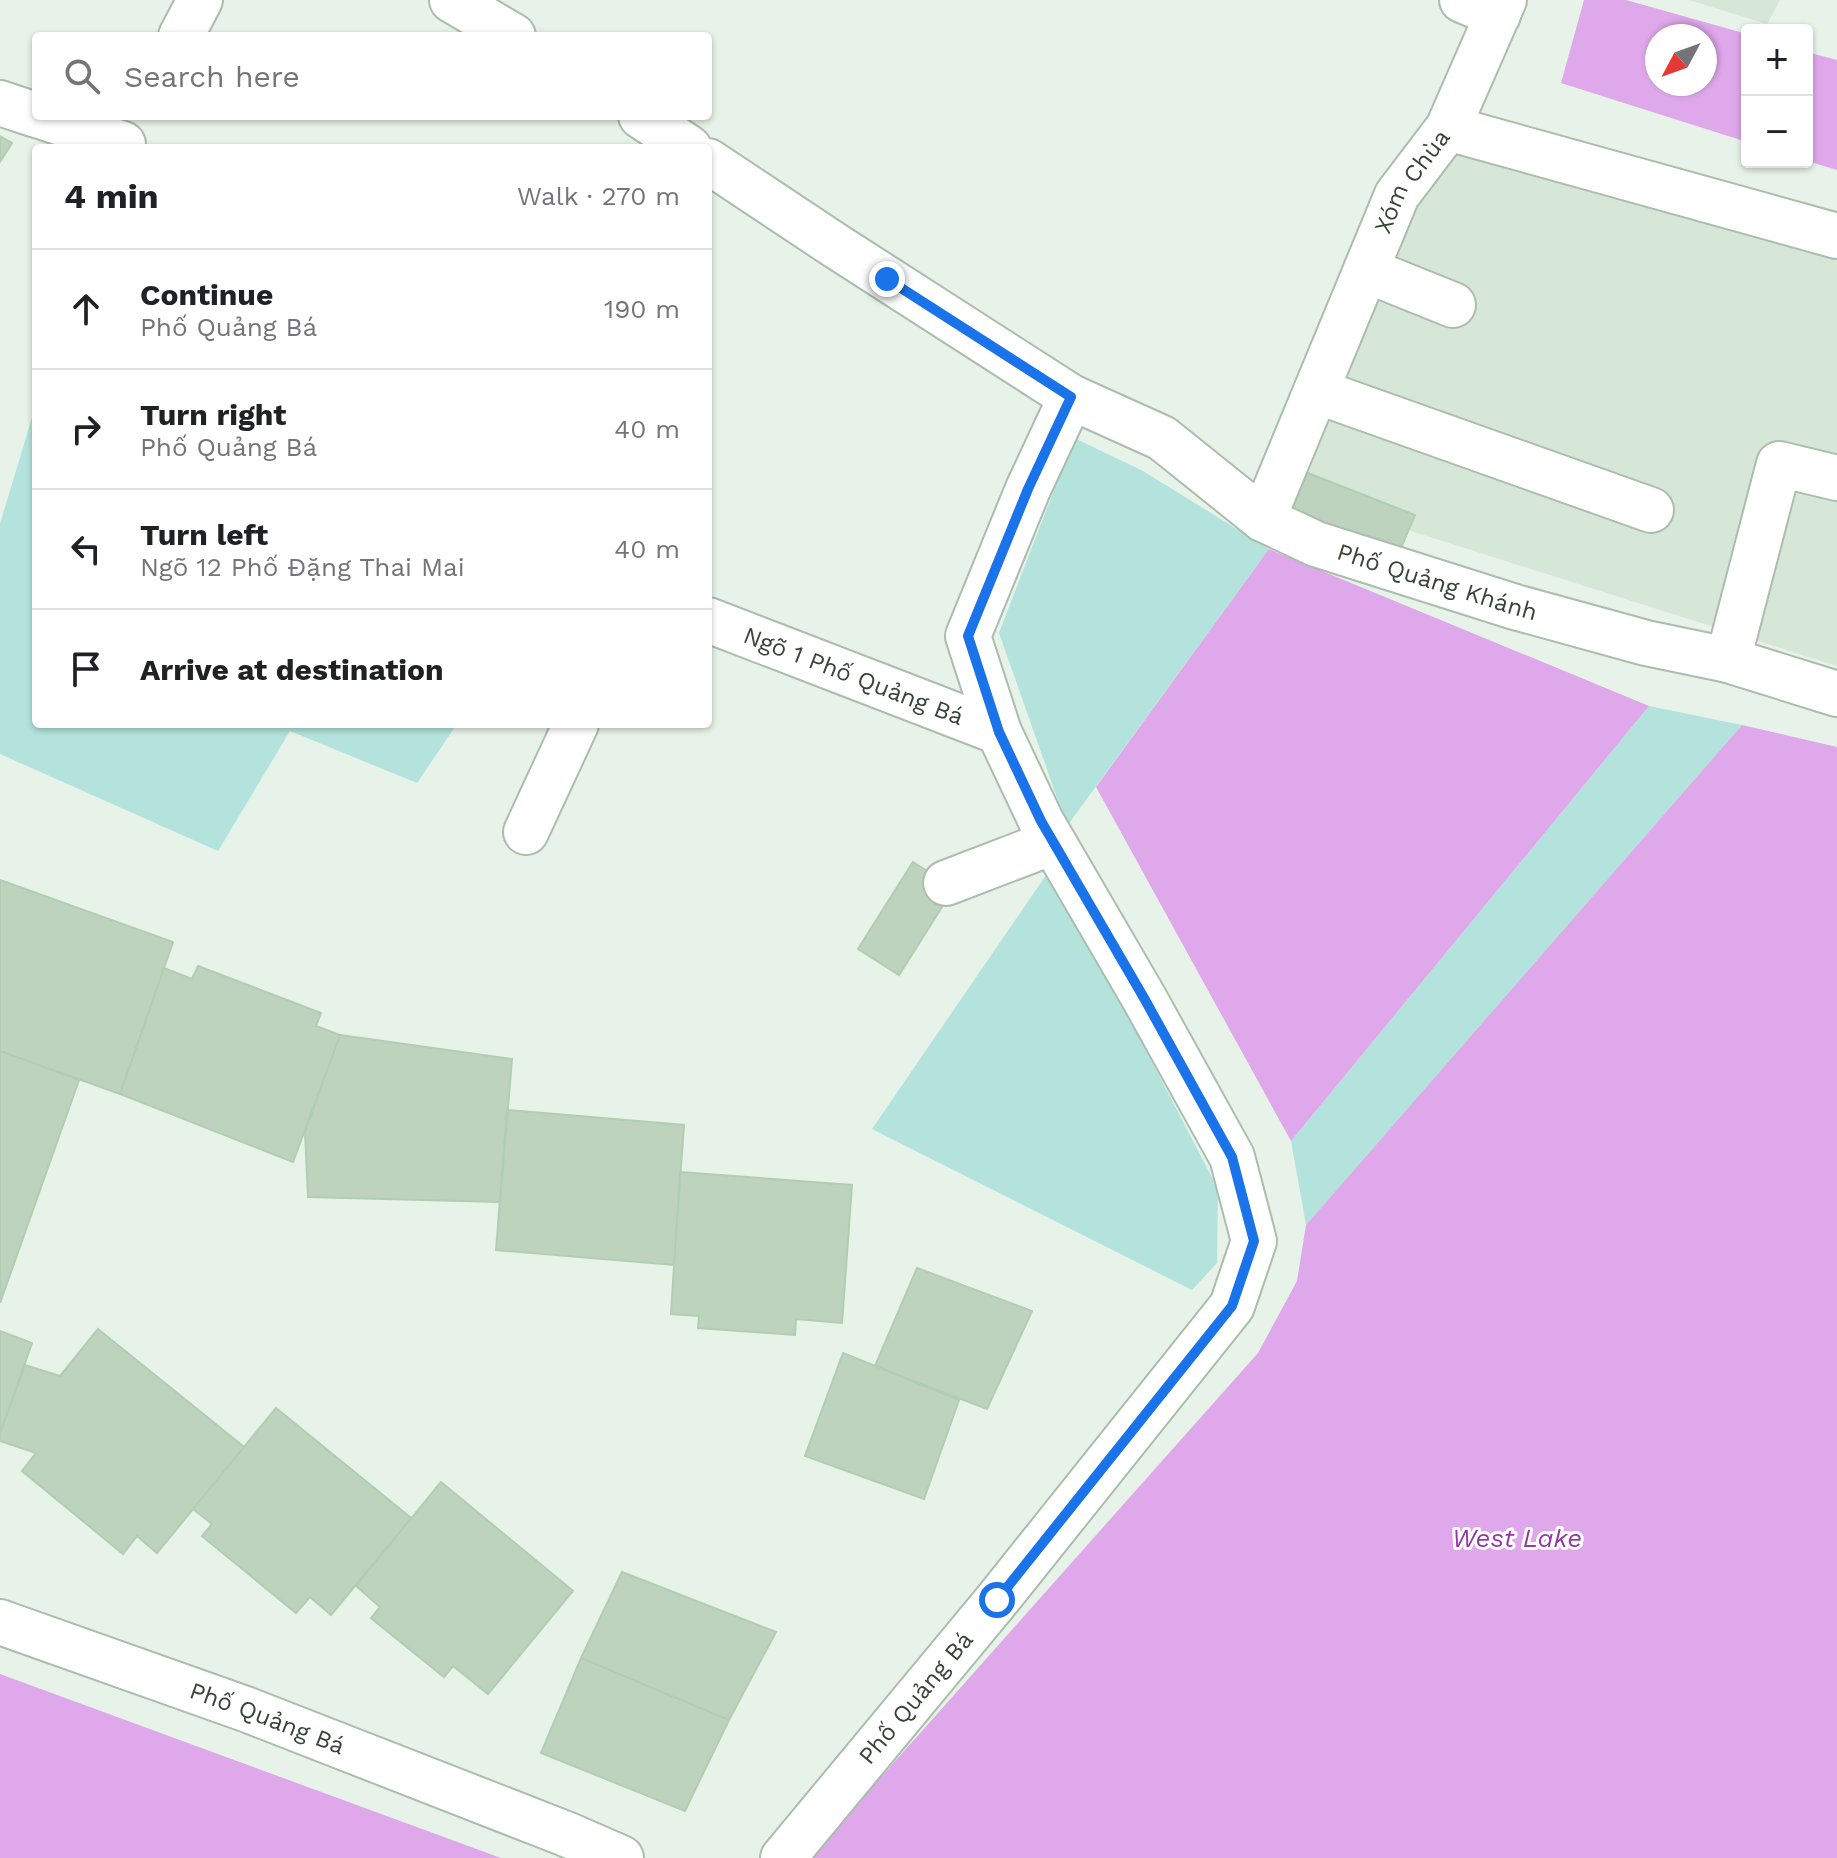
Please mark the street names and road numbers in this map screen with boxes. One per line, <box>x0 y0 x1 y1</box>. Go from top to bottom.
street label: Xóm Chùa <box>1369 124 1456 237</box>
street label: Phố Quảng Khánh <box>1334 538 1540 626</box>
street label: Ngõ 1 Phố Quảng Bá <box>740 621 968 731</box>
street label: Phố Quảng Bá <box>853 1626 979 1770</box>
street label: Phố Quảng Bá <box>186 1676 349 1760</box>

